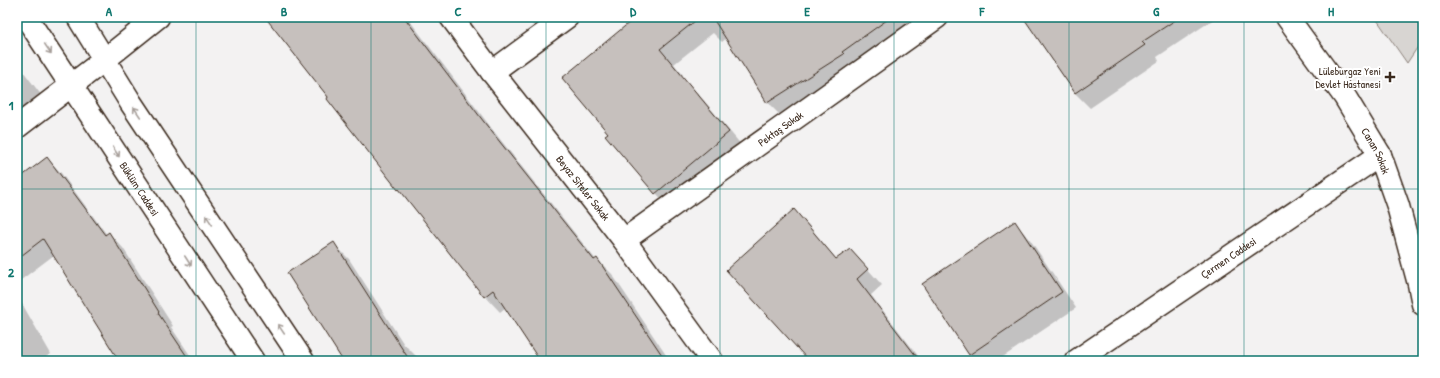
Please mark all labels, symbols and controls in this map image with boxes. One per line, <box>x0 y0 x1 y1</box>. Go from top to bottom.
text: A <box>106 2 113 20</box>
text: B <box>281 2 288 20</box>
text: C <box>454 2 462 20</box>
text: D <box>630 2 637 20</box>
text: E <box>804 2 810 20</box>
text: F <box>979 2 986 20</box>
text: G <box>1153 2 1160 20</box>
text: H <box>1328 2 1334 20</box>
one-way arrow <box>44 44 52 55</box>
place label: Lüleburgaz Yeni Devlet Hastanesi <box>1316 64 1381 91</box>
marker: Lüleburgaz Yeni Devlet Hastanesi <box>1384 71 1396 83</box>
text: 1 <box>9 96 14 114</box>
one-way arrow <box>133 107 141 118</box>
street label: Pektaş Sokak <box>755 108 806 149</box>
street label: Canan Sokak <box>1358 125 1393 176</box>
one-way arrow <box>112 147 120 158</box>
street label: Beyaz Siteler Sokak <box>553 153 613 224</box>
street label: Büklüm Caddesi <box>117 159 162 219</box>
one-way arrow <box>205 215 213 226</box>
street label: Çermen Caddesi <box>1198 234 1259 282</box>
one-way arrow <box>184 255 192 267</box>
text: 2 <box>8 263 15 281</box>
one-way arrow <box>277 323 285 334</box>

